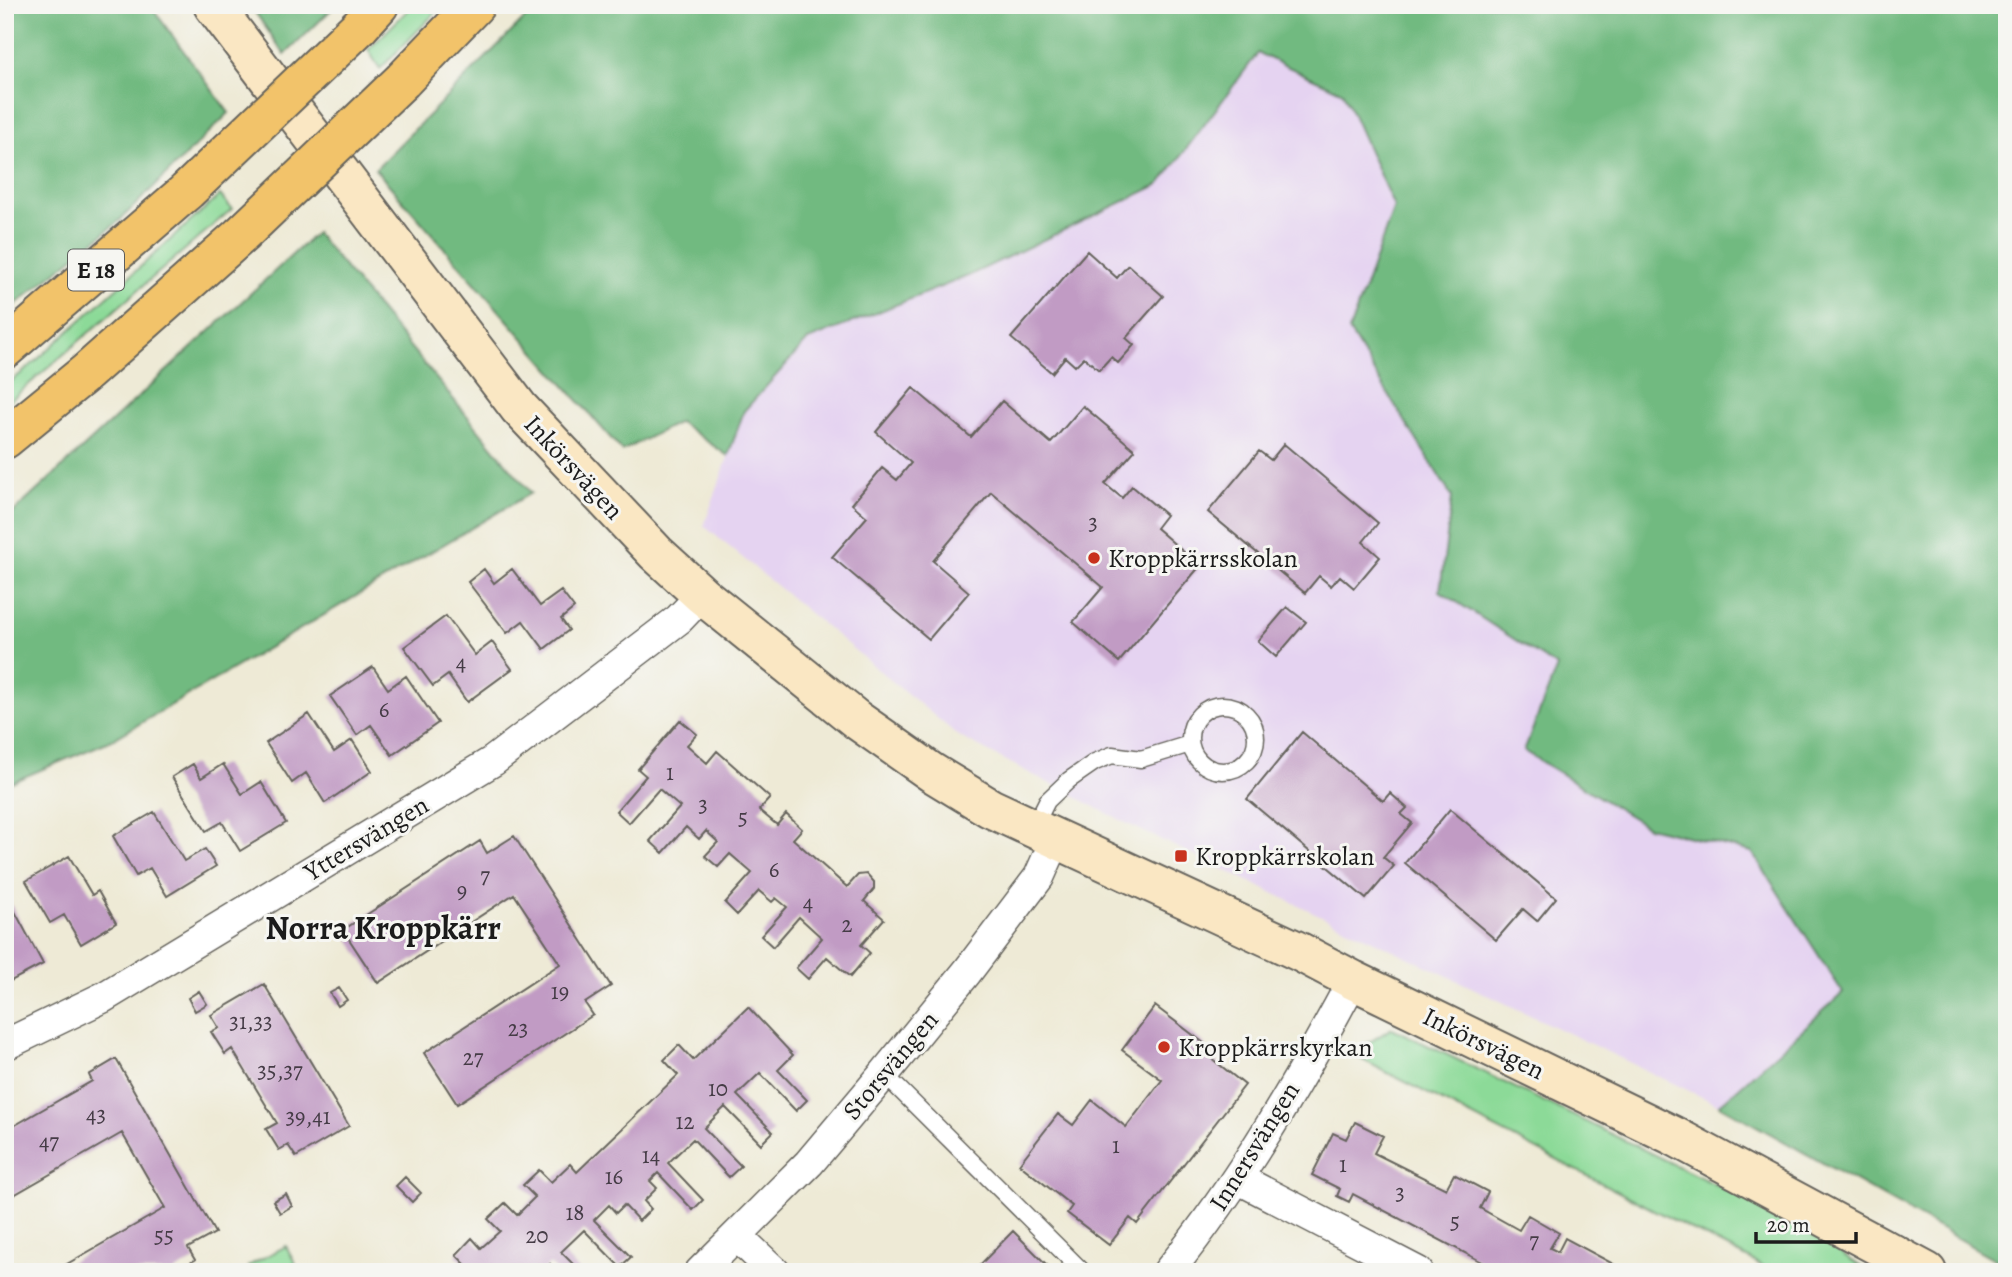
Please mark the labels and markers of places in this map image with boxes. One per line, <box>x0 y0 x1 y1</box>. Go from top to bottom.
place label: Kroppkärrsskolan <box>1108 541 1298 576</box>
marker: Kroppkärrsskolan <box>1086 550 1102 566</box>
place label: Kroppkärrskolan <box>1195 839 1374 874</box>
marker: Kroppkärrskolan <box>1173 848 1189 864</box>
place label: Kroppkärrskyrkan <box>1178 1030 1373 1065</box>
marker: Kroppkärrskyrkan <box>1156 1039 1172 1055</box>

